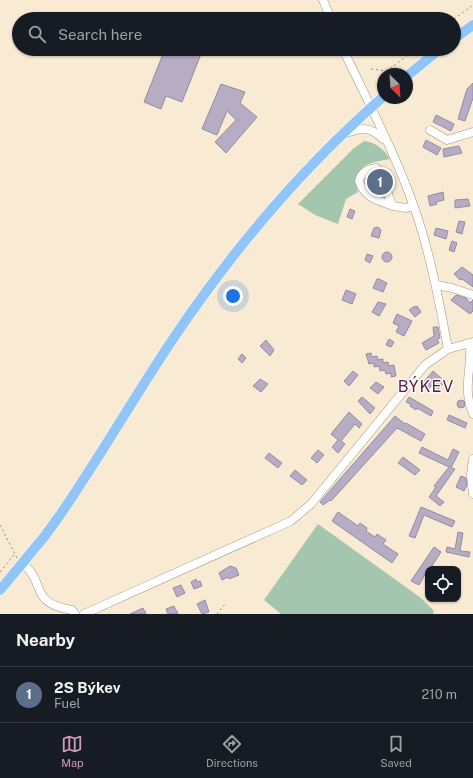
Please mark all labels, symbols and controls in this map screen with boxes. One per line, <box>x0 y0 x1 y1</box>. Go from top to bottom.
search box <box>12 12 461 56</box>
icon: search <box>26 23 48 45</box>
text: Search here <box>58 26 142 43</box>
north arrow <box>377 68 413 104</box>
pin: 1 <box>367 167 393 197</box>
your location <box>223 286 243 306</box>
district label: BÝKEV <box>398 376 454 396</box>
map controls <box>425 566 461 602</box>
button: locate <box>425 566 461 602</box>
text: Nearby <box>16 630 75 650</box>
text: 2S Býkev <box>54 679 121 696</box>
text: 1 <box>26 687 32 702</box>
text: 210 m <box>422 687 457 702</box>
text: Fuel <box>54 696 80 711</box>
tab: Map <box>61 733 84 769</box>
tab: Directions <box>206 733 258 769</box>
tab: Saved <box>380 733 412 769</box>

